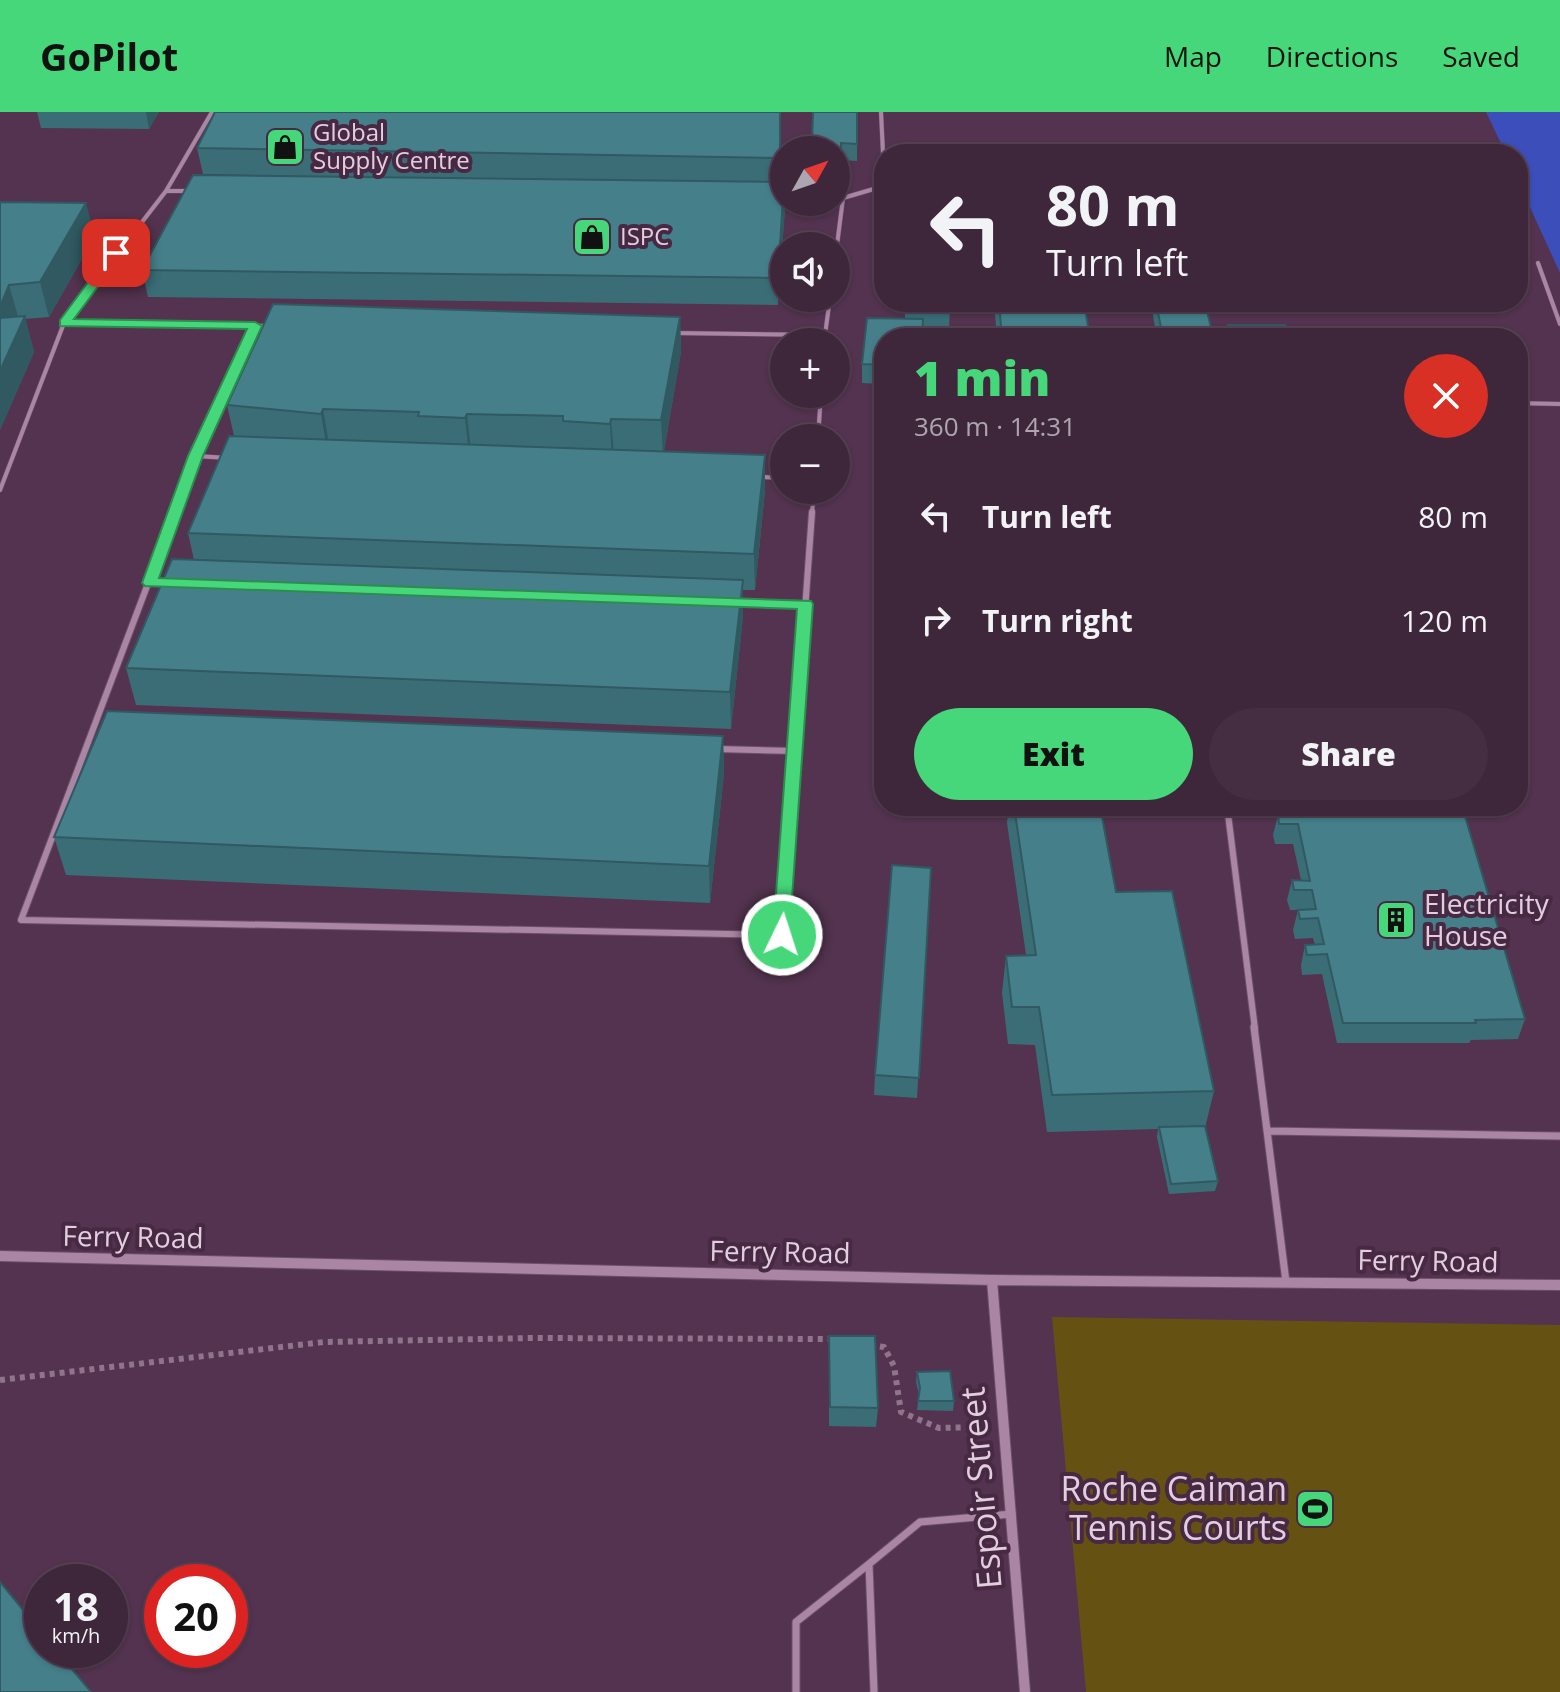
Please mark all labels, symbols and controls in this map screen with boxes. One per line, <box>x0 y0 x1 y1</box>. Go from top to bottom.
text: GoPilot <box>40 30 178 82</box>
text: Map <box>1164 37 1222 75</box>
text: Directions <box>1266 37 1398 75</box>
text: Saved <box>1442 37 1520 75</box>
place label: Global Supply Centre <box>313 115 470 176</box>
shop icon: Global Supply Centre <box>264 126 306 168</box>
north arrow <box>770 136 850 216</box>
map controls <box>770 136 850 504</box>
text: 80 m <box>1046 166 1180 242</box>
icon: left <box>914 176 1018 280</box>
shop icon: ISPC <box>571 216 613 258</box>
pin <box>82 219 150 287</box>
place label: ISPC <box>620 219 669 252</box>
icon: arrive <box>94 231 138 275</box>
button: sound <box>770 232 850 312</box>
text: Turn left <box>1046 238 1188 287</box>
button: + <box>770 328 850 408</box>
text: 1 min <box>914 345 1050 410</box>
button: close <box>1404 354 1488 438</box>
text: 360 m · 14:31 <box>914 408 1076 444</box>
button: − <box>770 424 850 504</box>
icon: left <box>914 494 958 538</box>
text: Turn left <box>982 496 1112 537</box>
text: 80 m <box>1418 496 1488 537</box>
icon: right <box>914 598 958 642</box>
text: Turn right <box>982 600 1133 641</box>
text: 120 m <box>1401 600 1488 641</box>
button: Exit <box>914 708 1193 800</box>
button: Share <box>1209 708 1488 800</box>
place label: Electricity House <box>1424 884 1550 954</box>
position arrow <box>740 893 824 977</box>
building icon: Electricity House <box>1375 899 1417 941</box>
street label: Ferry Road <box>62 1216 204 1256</box>
street label: Ferry Road <box>709 1231 851 1271</box>
street label: Ferry Road <box>1357 1240 1499 1280</box>
street label: Espoir Street <box>948 1385 1012 1591</box>
place label: Roche Caiman Tennis Courts <box>1060 1465 1287 1550</box>
sports icon: Roche Caiman Tennis Courts <box>1294 1488 1336 1530</box>
speed limit sign: 20 <box>144 1564 248 1668</box>
text: 18 <box>53 1578 99 1633</box>
text: km/h <box>52 1622 100 1649</box>

